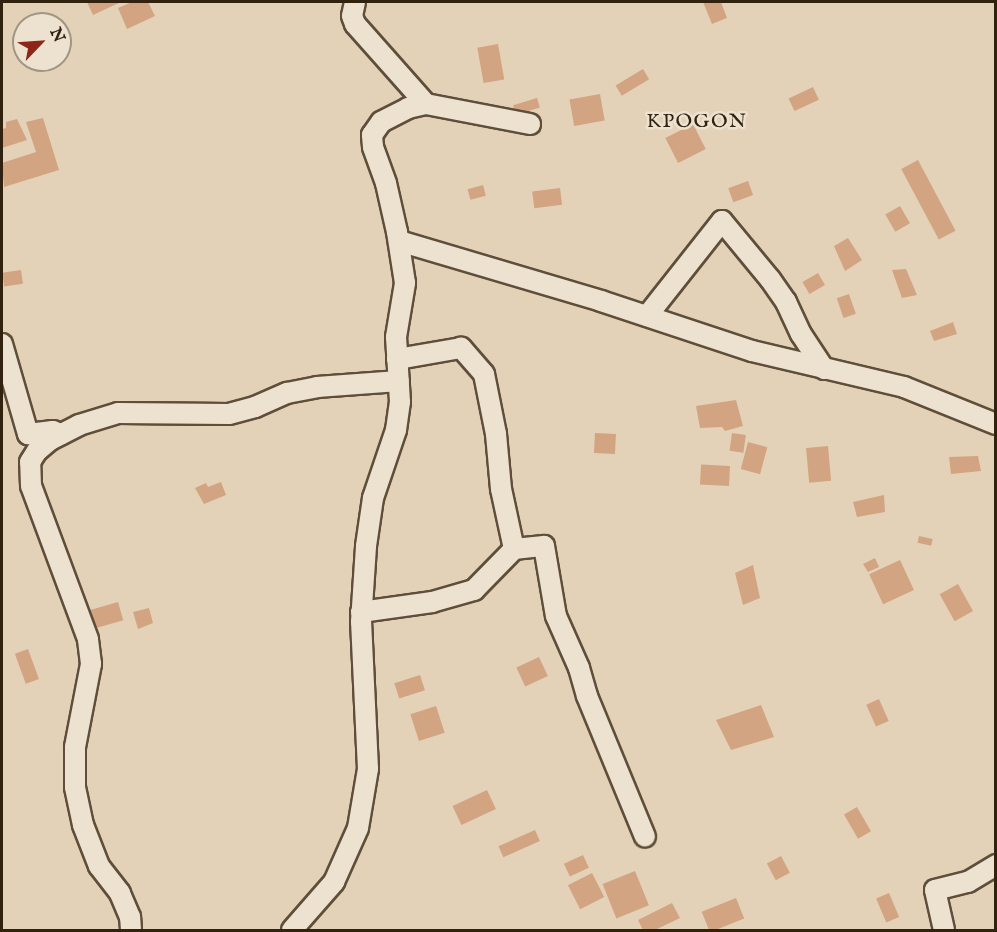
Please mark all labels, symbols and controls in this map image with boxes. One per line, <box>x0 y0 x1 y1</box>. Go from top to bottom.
north arrow <box>12 12 72 72</box>
text: N <box>45 25 68 46</box>
district label: KPOGON <box>646 109 748 133</box>

